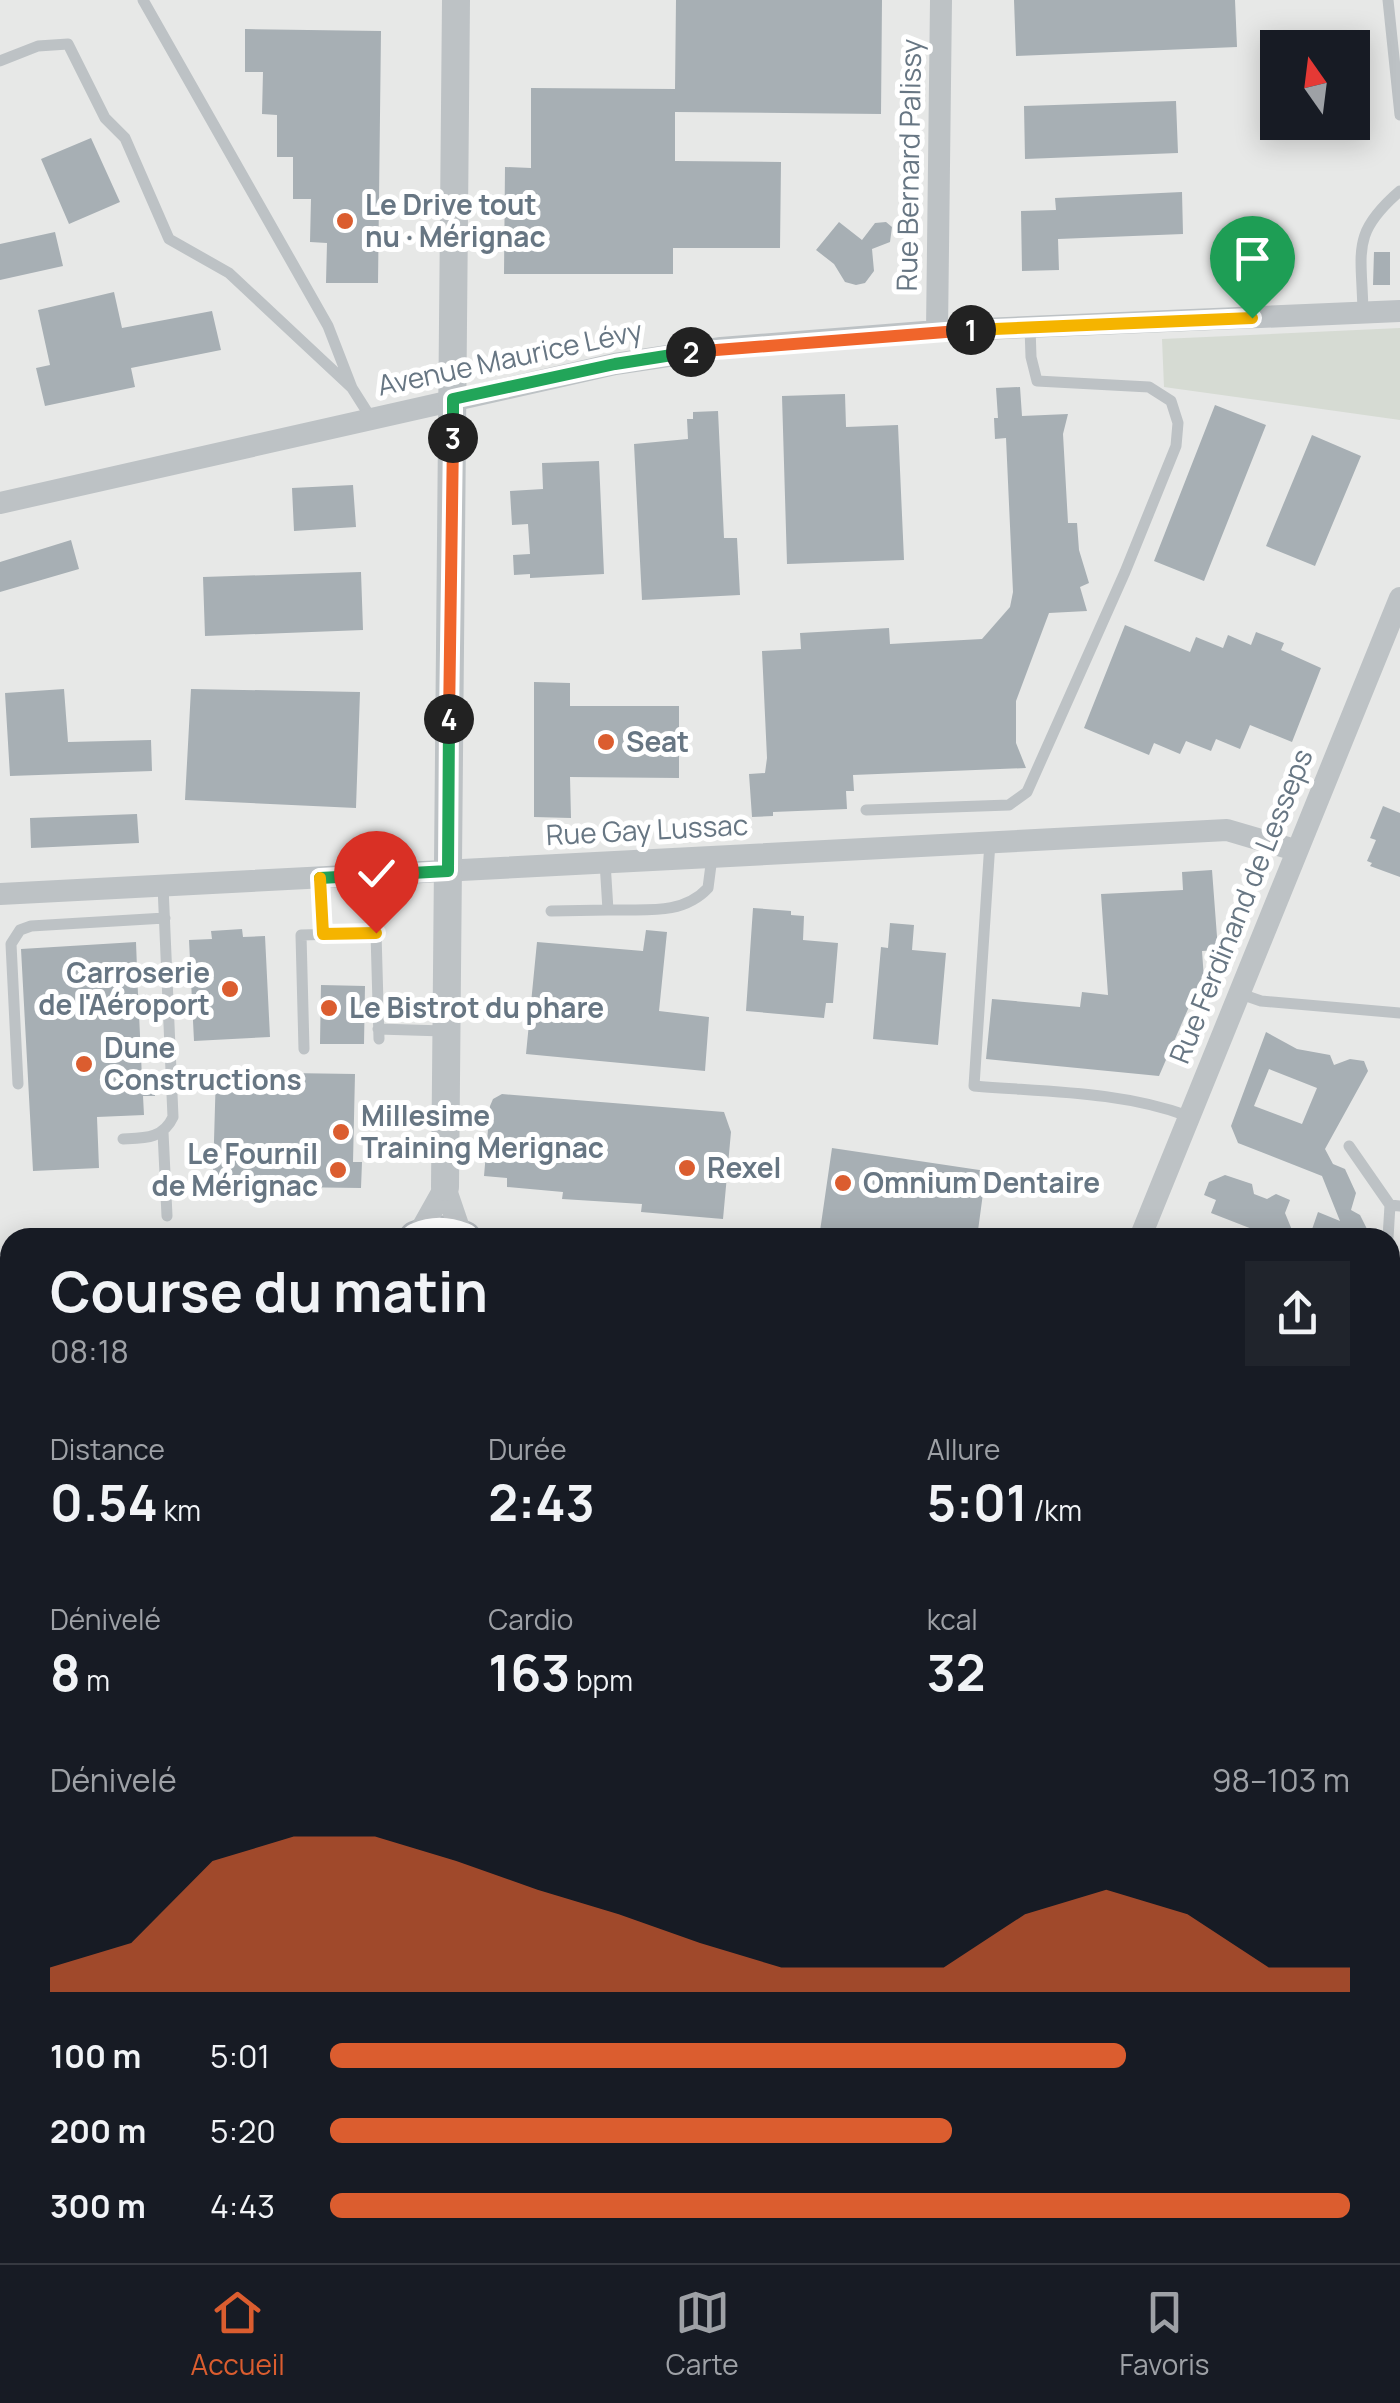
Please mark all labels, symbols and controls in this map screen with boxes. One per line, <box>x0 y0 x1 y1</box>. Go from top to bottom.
north arrow <box>1260 30 1370 140</box>
map controls <box>1260 30 1370 140</box>
street label: Rue Bernard Palissy <box>887 38 929 292</box>
place label: Le Drive tout nu · Mérignac <box>365 185 546 255</box>
marker: Le Drive tout nu · Mérignac <box>334 210 356 232</box>
pin <box>1210 216 1295 319</box>
icon: arrive <box>1225 231 1280 286</box>
pin: 1 <box>946 305 996 355</box>
street label: Avenue Maurice Lévy <box>374 310 646 404</box>
text: 1 <box>965 311 977 349</box>
pin: 2 <box>666 327 716 377</box>
text: 2 <box>683 333 699 371</box>
pin: 3 <box>428 413 478 463</box>
text: 3 <box>445 419 461 457</box>
pin: 4 <box>424 694 474 744</box>
text: 4 <box>440 700 458 738</box>
place label: Seat <box>626 722 689 760</box>
marker: Seat <box>595 731 617 753</box>
street label: Rue Ferdinand de Lesseps <box>1160 743 1321 1068</box>
street label: Rue Gay Lussac <box>545 805 749 853</box>
pin <box>334 831 419 934</box>
icon: check <box>349 846 404 901</box>
place label: Carroserie de l'Aéroport <box>38 953 210 1023</box>
marker: Carroserie de l'Aéroport <box>219 978 241 1000</box>
place label: Le Bistrot du phare <box>349 988 604 1026</box>
marker: Le Bistrot du phare <box>318 997 340 1019</box>
place label: Dune Constructions <box>104 1028 302 1098</box>
marker: Dune Constructions <box>73 1053 95 1075</box>
place label: Millesime Training Merignac <box>361 1096 604 1166</box>
marker: Millesime Training Merignac <box>330 1121 352 1143</box>
place label: Le Fournil de Mérignac <box>151 1134 318 1204</box>
place label: Rexel <box>707 1148 781 1186</box>
marker: Rexel <box>676 1157 698 1179</box>
marker: Le Fournil de Mérignac <box>327 1159 349 1181</box>
place label: Omnium Dentaire <box>863 1163 1100 1201</box>
marker: Omnium Dentaire <box>832 1172 854 1194</box>
text: Course du matin <box>50 1253 488 1329</box>
button: share <box>1245 1261 1350 1366</box>
text: 08:18 <box>50 1329 129 1373</box>
text: Distance <box>50 1430 165 1468</box>
text: Durée <box>488 1430 567 1468</box>
text: Allure <box>927 1430 1000 1468</box>
text: 0.54 <box>50 1468 158 1536</box>
text: 2:43 <box>488 1468 595 1536</box>
text: 5:01 <box>927 1468 1028 1536</box>
text: km <box>158 1491 201 1529</box>
text: /km <box>1028 1491 1082 1529</box>
text: Dénivelé <box>50 1600 161 1638</box>
text: Cardio <box>488 1600 573 1638</box>
text: kcal <box>927 1600 978 1638</box>
text: 8 <box>50 1638 81 1706</box>
text: 163 <box>488 1638 570 1706</box>
text: 32 <box>927 1638 986 1706</box>
text: m <box>81 1661 110 1699</box>
text: bpm <box>570 1661 633 1699</box>
text: Dénivelé <box>50 1758 177 1802</box>
text: 98–103 m <box>1212 1758 1350 1802</box>
text: 100 m <box>50 2034 141 2078</box>
text: 5:01 <box>210 2034 270 2078</box>
text: 200 m <box>50 2109 146 2153</box>
text: 5:20 <box>210 2109 276 2153</box>
text: 300 m <box>50 2184 146 2228</box>
text: 4:43 <box>210 2184 275 2228</box>
tab: Accueil <box>190 2285 285 2383</box>
tab: Carte <box>666 2285 739 2383</box>
tab: Favoris <box>1119 2285 1210 2383</box>

